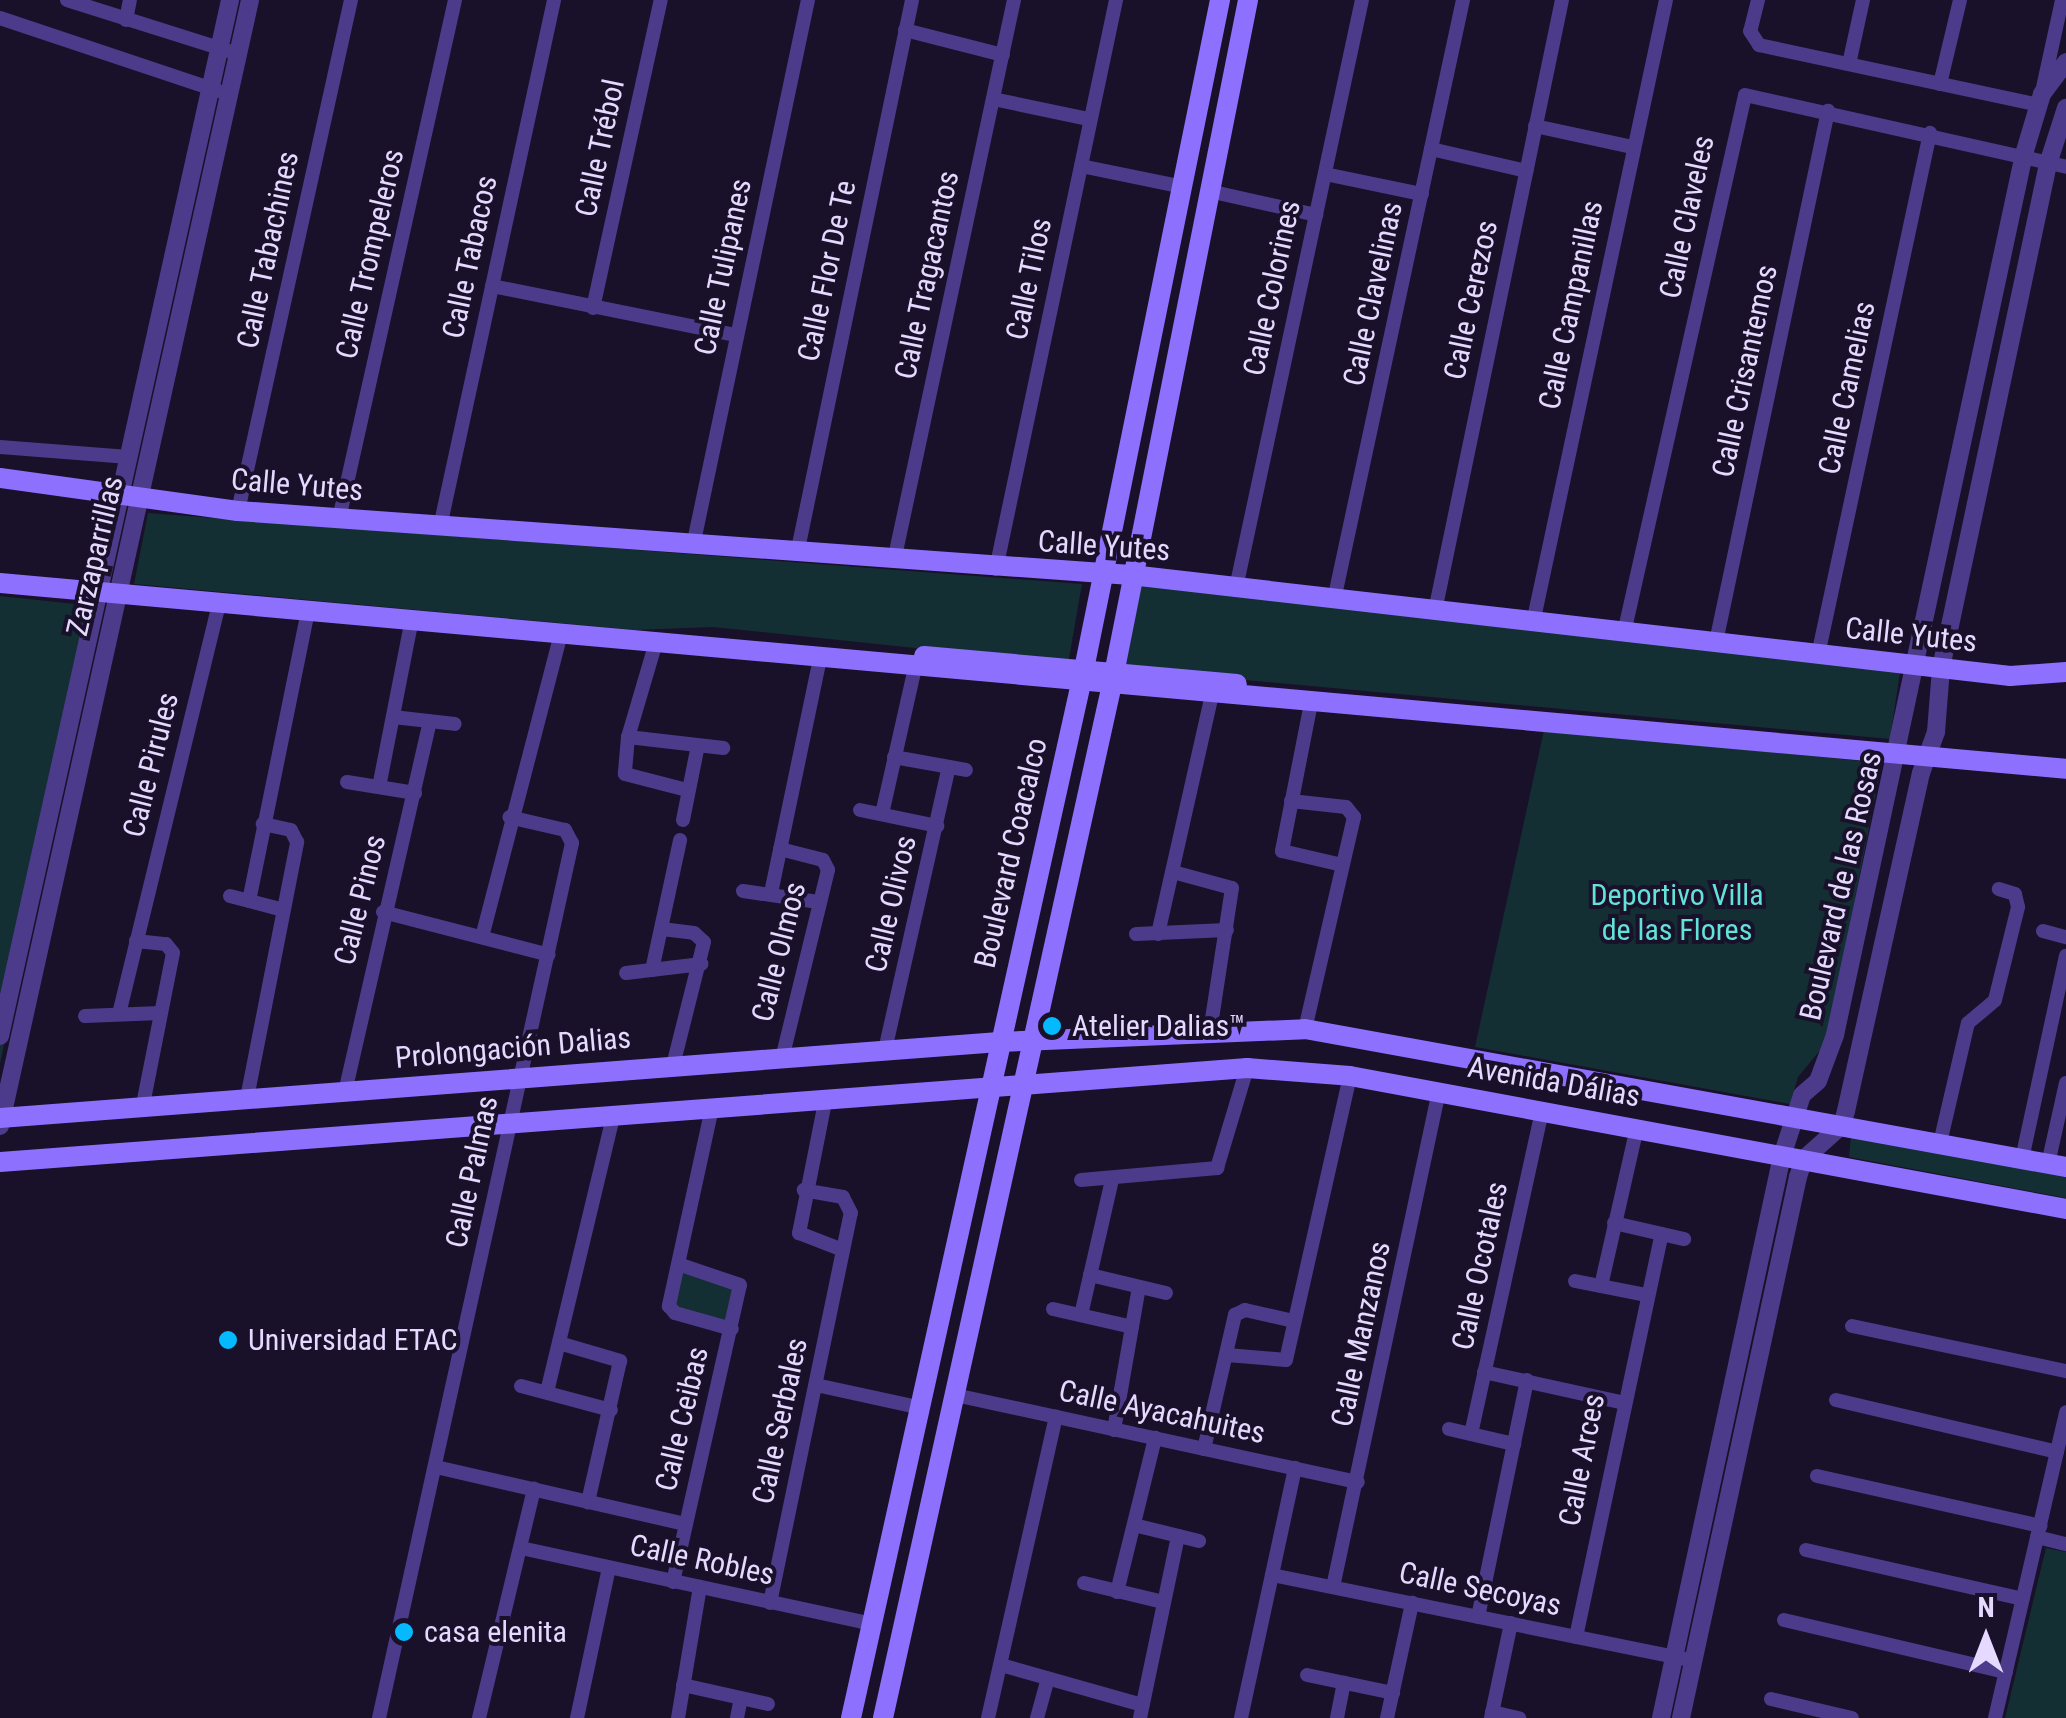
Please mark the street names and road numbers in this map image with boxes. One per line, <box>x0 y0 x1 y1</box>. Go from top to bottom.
street label: Calle Trébol <box>568 76 632 220</box>
street label: Calle Claveles <box>1652 132 1722 302</box>
street label: Calle Trompeleros <box>328 145 412 363</box>
street label: Calle Tabachines <box>229 148 307 352</box>
street label: Calle Tragacantos <box>887 167 967 383</box>
street label: Calle Tabacos <box>435 172 505 342</box>
street label: Calle Tulipanes <box>687 175 759 359</box>
street label: Calle Flor De Te <box>790 177 864 365</box>
street label: Calle Colorines <box>1236 197 1308 379</box>
street label: Calle Campanillas <box>1531 197 1611 413</box>
street label: Calle Clavelinas <box>1336 199 1410 389</box>
street label: Calle Tilos <box>998 215 1060 343</box>
street label: Calle Cerezos <box>1437 217 1505 383</box>
street label: Calle Crisantemos <box>1705 262 1785 480</box>
street label: Calle Camelias <box>1811 298 1883 478</box>
street label: Calle Yutes <box>229 461 365 509</box>
street label: Zarzaparrillas <box>59 473 131 639</box>
street label: Calle Yutes <box>1037 523 1171 569</box>
street label: Calle Yutes <box>1843 610 1979 660</box>
street label: Calle Pirules <box>116 689 186 841</box>
street label: Boulevard Coacalco <box>967 735 1055 971</box>
street label: Boulevard de las Rosas <box>1793 748 1889 1024</box>
street label: Calle Pinos <box>326 831 394 969</box>
street label: Calle Olivos <box>858 832 924 976</box>
street label: Calle Olmos <box>744 879 814 1025</box>
street label: Prolongación Dalias <box>394 1020 632 1076</box>
street label: Avenida Dálias <box>1465 1049 1643 1115</box>
street label: Calle Palmas <box>438 1093 506 1251</box>
street label: Calle Ocotales <box>1445 1179 1515 1353</box>
street label: Calle Manzanos <box>1324 1238 1398 1430</box>
street label: Calle Serbales <box>745 1335 815 1507</box>
street label: Calle Ceibas <box>648 1343 716 1495</box>
street label: Calle Ayacahuites <box>1056 1373 1268 1451</box>
street label: Calle Arces <box>1552 1391 1612 1529</box>
street label: Calle Robles <box>627 1527 777 1593</box>
street label: Calle Secoyas <box>1396 1554 1564 1624</box>

